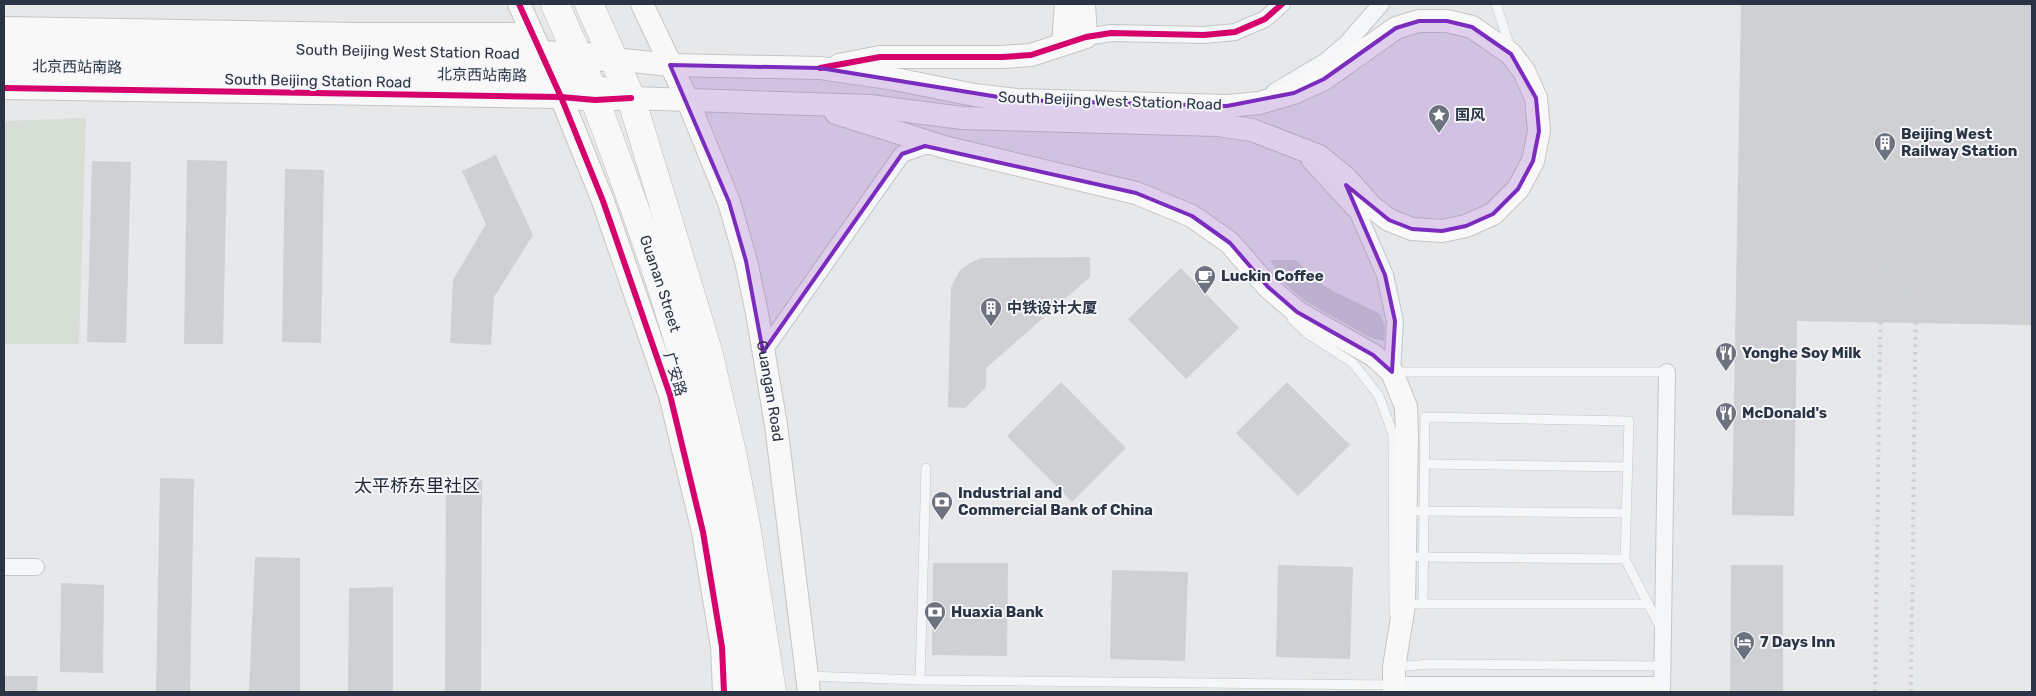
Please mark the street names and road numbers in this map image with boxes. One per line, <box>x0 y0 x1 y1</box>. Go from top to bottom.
street label: South Beijing West Station Road <box>296 41 520 63</box>
street label: 北京西站南路 <box>32 57 122 77</box>
street label: 北京西站南路 <box>437 65 527 85</box>
street label: South Beijing Station Road <box>225 70 411 92</box>
street label: South Beijing West Station Road <box>998 88 1222 114</box>
street label: Guanan Street <box>636 233 684 334</box>
street label: Guangan Road <box>753 339 787 443</box>
street label: 广安路 <box>660 350 690 398</box>

